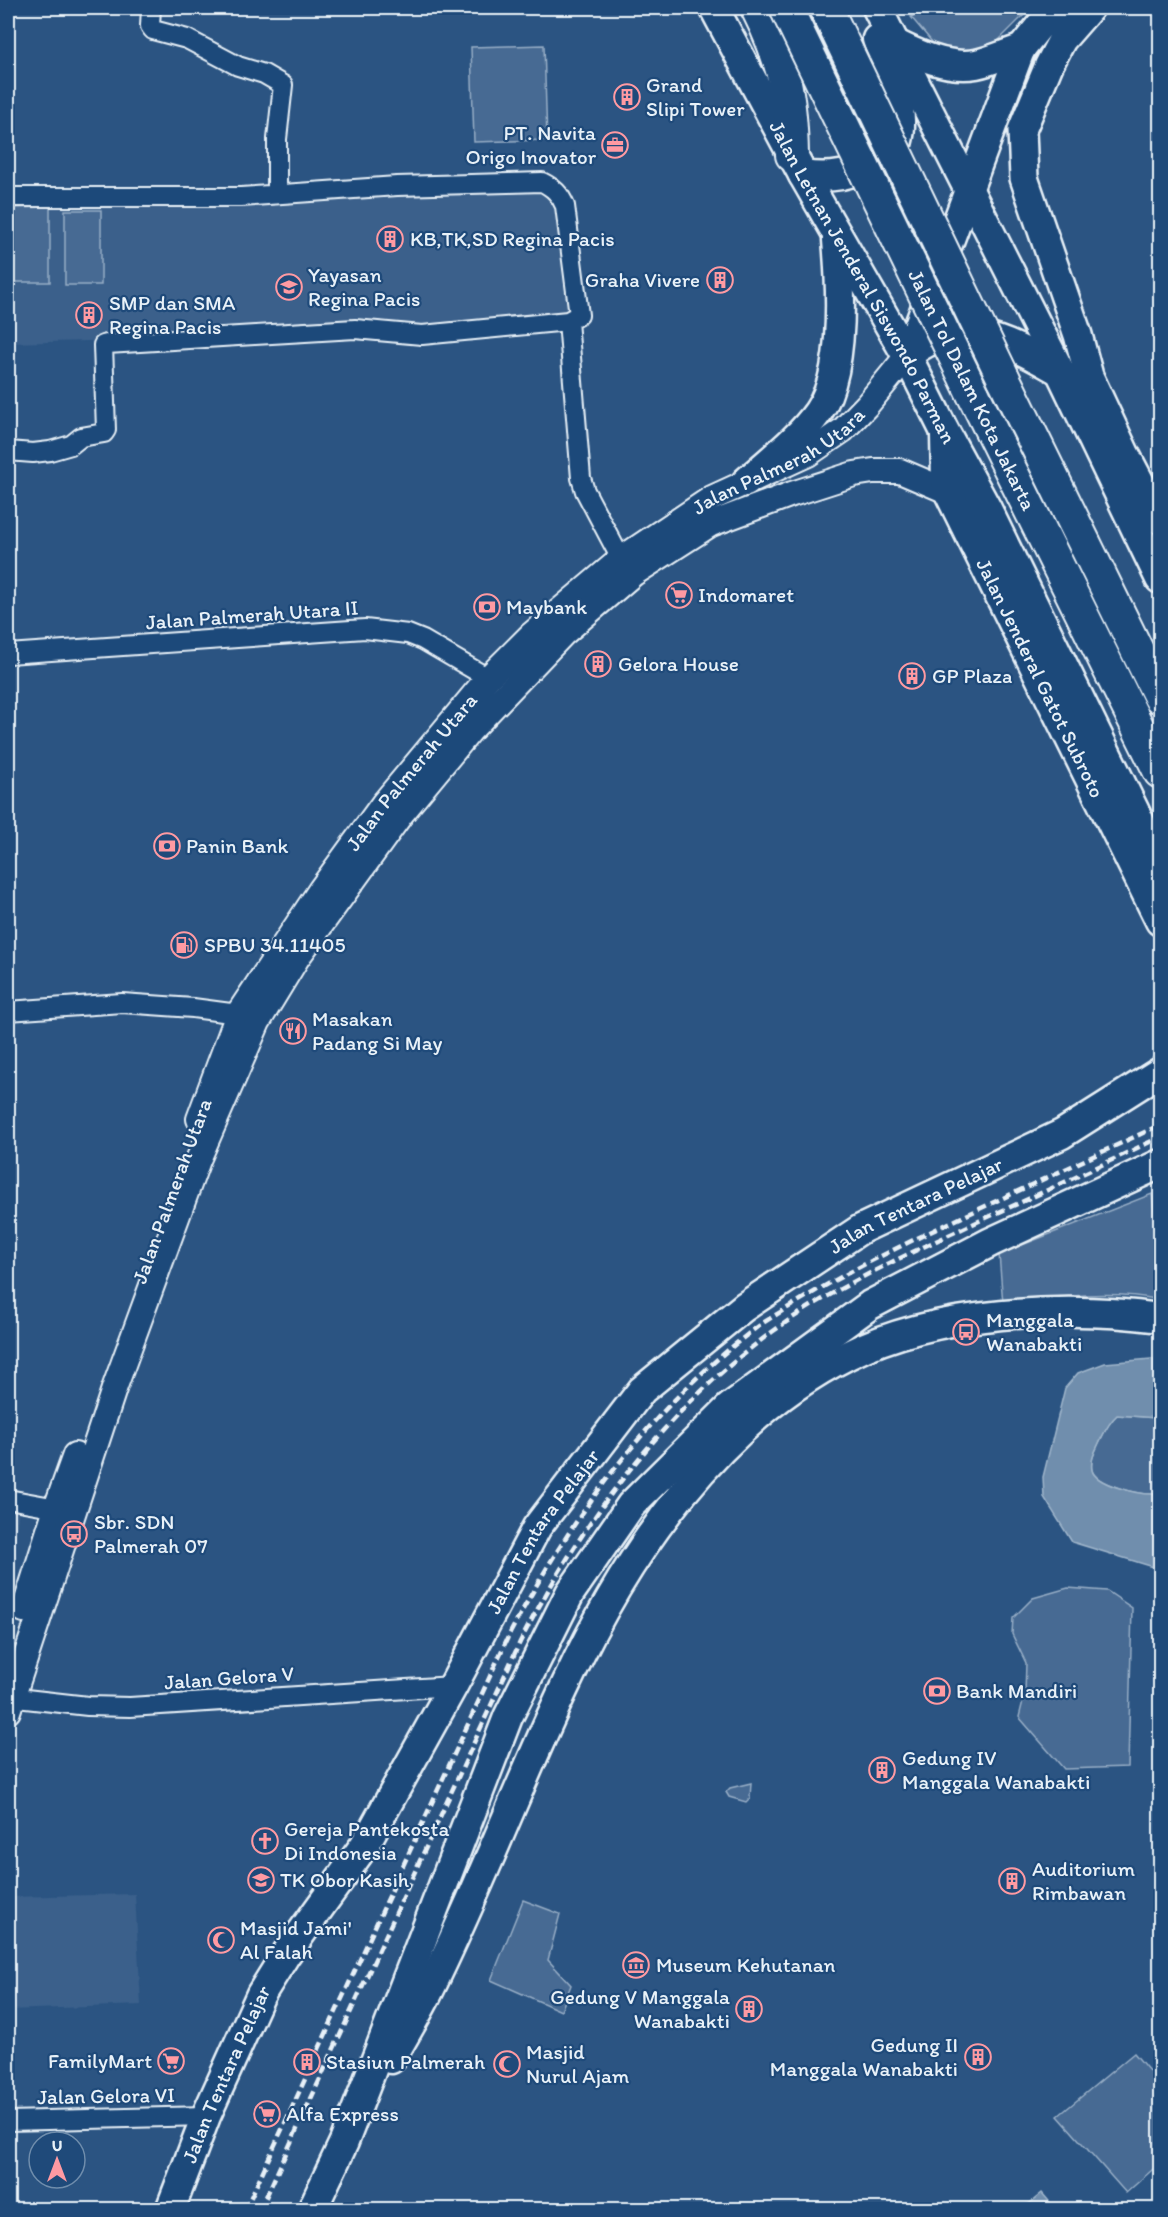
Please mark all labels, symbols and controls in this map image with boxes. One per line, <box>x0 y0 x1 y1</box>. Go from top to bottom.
place label: Grand Slipi Tower <box>646 72 745 121</box>
building icon: Grand Slipi Tower <box>612 82 642 112</box>
street label: Jalan Letnan Jenderal Siswondo Parman <box>764 116 962 448</box>
place label: PT. Navita Origo Inovator <box>466 120 597 169</box>
office icon: PT. Navita Origo Inovator <box>600 130 630 160</box>
building icon: KB,TK,SD Regina Pacis <box>375 224 405 254</box>
place label: KB,TK,SD Regina Pacis <box>410 226 615 251</box>
place label: Yayasan Regina Pacis <box>308 262 420 311</box>
building icon: Graha Vivere <box>705 265 735 295</box>
street label: Jalan Tol Dalam Kota Jakarta <box>903 265 1042 514</box>
place label: Graha Vivere <box>585 267 700 292</box>
school or university icon: Yayasan Regina Pacis <box>274 272 304 302</box>
place label: SMP dan SMA Regina Pacis <box>109 290 236 339</box>
building icon: SMP dan SMA Regina Pacis <box>74 300 104 330</box>
street label: Jalan Palmerah Utara <box>687 402 870 520</box>
street label: Jalan Jenderal Gatot Subroto <box>971 554 1110 802</box>
supermarket icon: Indomaret <box>664 580 694 610</box>
place label: Indomaret <box>698 582 794 607</box>
bank icon: Maybank <box>472 592 502 622</box>
place label: Maybank <box>506 594 587 619</box>
street label: Jalan Palmerah Utara II <box>145 595 359 634</box>
building icon: Gelora House <box>583 649 613 679</box>
place label: Gelora House <box>618 651 739 676</box>
building icon: GP Plaza <box>897 661 927 691</box>
place label: GP Plaza <box>932 663 1012 688</box>
street label: Jalan Palmerah Utara <box>340 688 482 855</box>
bank icon: Panin Bank <box>152 831 182 861</box>
place label: Panin Bank <box>186 833 288 858</box>
fuel station icon: SPBU 34.11405 <box>169 930 199 960</box>
place label: SPBU 34.11405 <box>204 932 346 957</box>
place label: Masakan Padang Si May <box>312 1006 442 1055</box>
restaurant icon: Masakan Padang Si May <box>278 1016 308 1046</box>
street label: Jalan Palmerah Utara <box>126 1095 217 1287</box>
street label: Jalan Tentara Pelajar <box>824 1151 1006 1259</box>
place label: Manggala Wanabakti <box>986 1307 1082 1356</box>
bus stop icon: Manggala Wanabakti <box>951 1317 981 1347</box>
street label: Jalan Tentara Pelajar <box>480 1444 604 1618</box>
place label: Sbr. SDN Palmerah 07 <box>94 1509 208 1558</box>
bus stop icon: Sbr. SDN Palmerah 07 <box>59 1519 89 1549</box>
street label: Jalan Gelora V <box>163 1660 295 1695</box>
bank icon: Bank Mandiri <box>922 1676 952 1706</box>
place label: Bank Mandiri <box>956 1678 1077 1703</box>
place label: Gedung IV Manggala Wanabakti <box>902 1745 1090 1794</box>
building icon: Gedung IV Manggala Wanabakti <box>867 1755 897 1785</box>
place label: Gereja Pantekosta Di Indonesia <box>284 1816 449 1865</box>
church icon: Gereja Pantekosta Di Indonesia <box>250 1826 280 1856</box>
place label: Auditorium Rimbawan <box>1032 1856 1136 1905</box>
school or university icon: TK Obor Kasih <box>246 1865 276 1895</box>
building icon: Auditorium Rimbawan <box>997 1866 1027 1896</box>
place label: TK Obor Kasih <box>280 1867 410 1892</box>
place label: Masjid Jami' Al Falah <box>240 1915 352 1964</box>
mosque icon: Masjid Jami' Al Falah <box>206 1925 236 1955</box>
museum icon: Museum Kehutanan <box>621 1950 651 1980</box>
place label: Museum Kehutanan <box>656 1952 836 1977</box>
street label: Jalan Tentara Pelajar <box>176 1980 276 2166</box>
place label: Gedung V Manggala Wanabakti <box>550 1984 730 2033</box>
building icon: Gedung V Manggala Wanabakti <box>734 1994 764 2024</box>
place label: Gedung II Manggala Wanabakti <box>770 2032 958 2081</box>
place label: Masjid Nurul Ajam <box>526 2039 630 2088</box>
building icon: Gedung II Manggala Wanabakti <box>963 2042 993 2072</box>
supermarket icon: FamilyMart <box>156 2046 186 2076</box>
building icon: Stasiun Palmerah <box>292 2047 322 2077</box>
place label: FamilyMart <box>48 2048 152 2073</box>
place label: Stasiun Palmerah <box>326 2049 486 2074</box>
mosque icon: Masjid Nurul Ajam <box>492 2049 522 2079</box>
street label: Jalan Gelora VI <box>37 2082 175 2109</box>
supermarket icon: Alfa Express <box>252 2099 282 2129</box>
place label: Alfa Express <box>286 2101 399 2126</box>
north arrow <box>27 2130 87 2190</box>
text: U <box>52 2136 62 2155</box>

